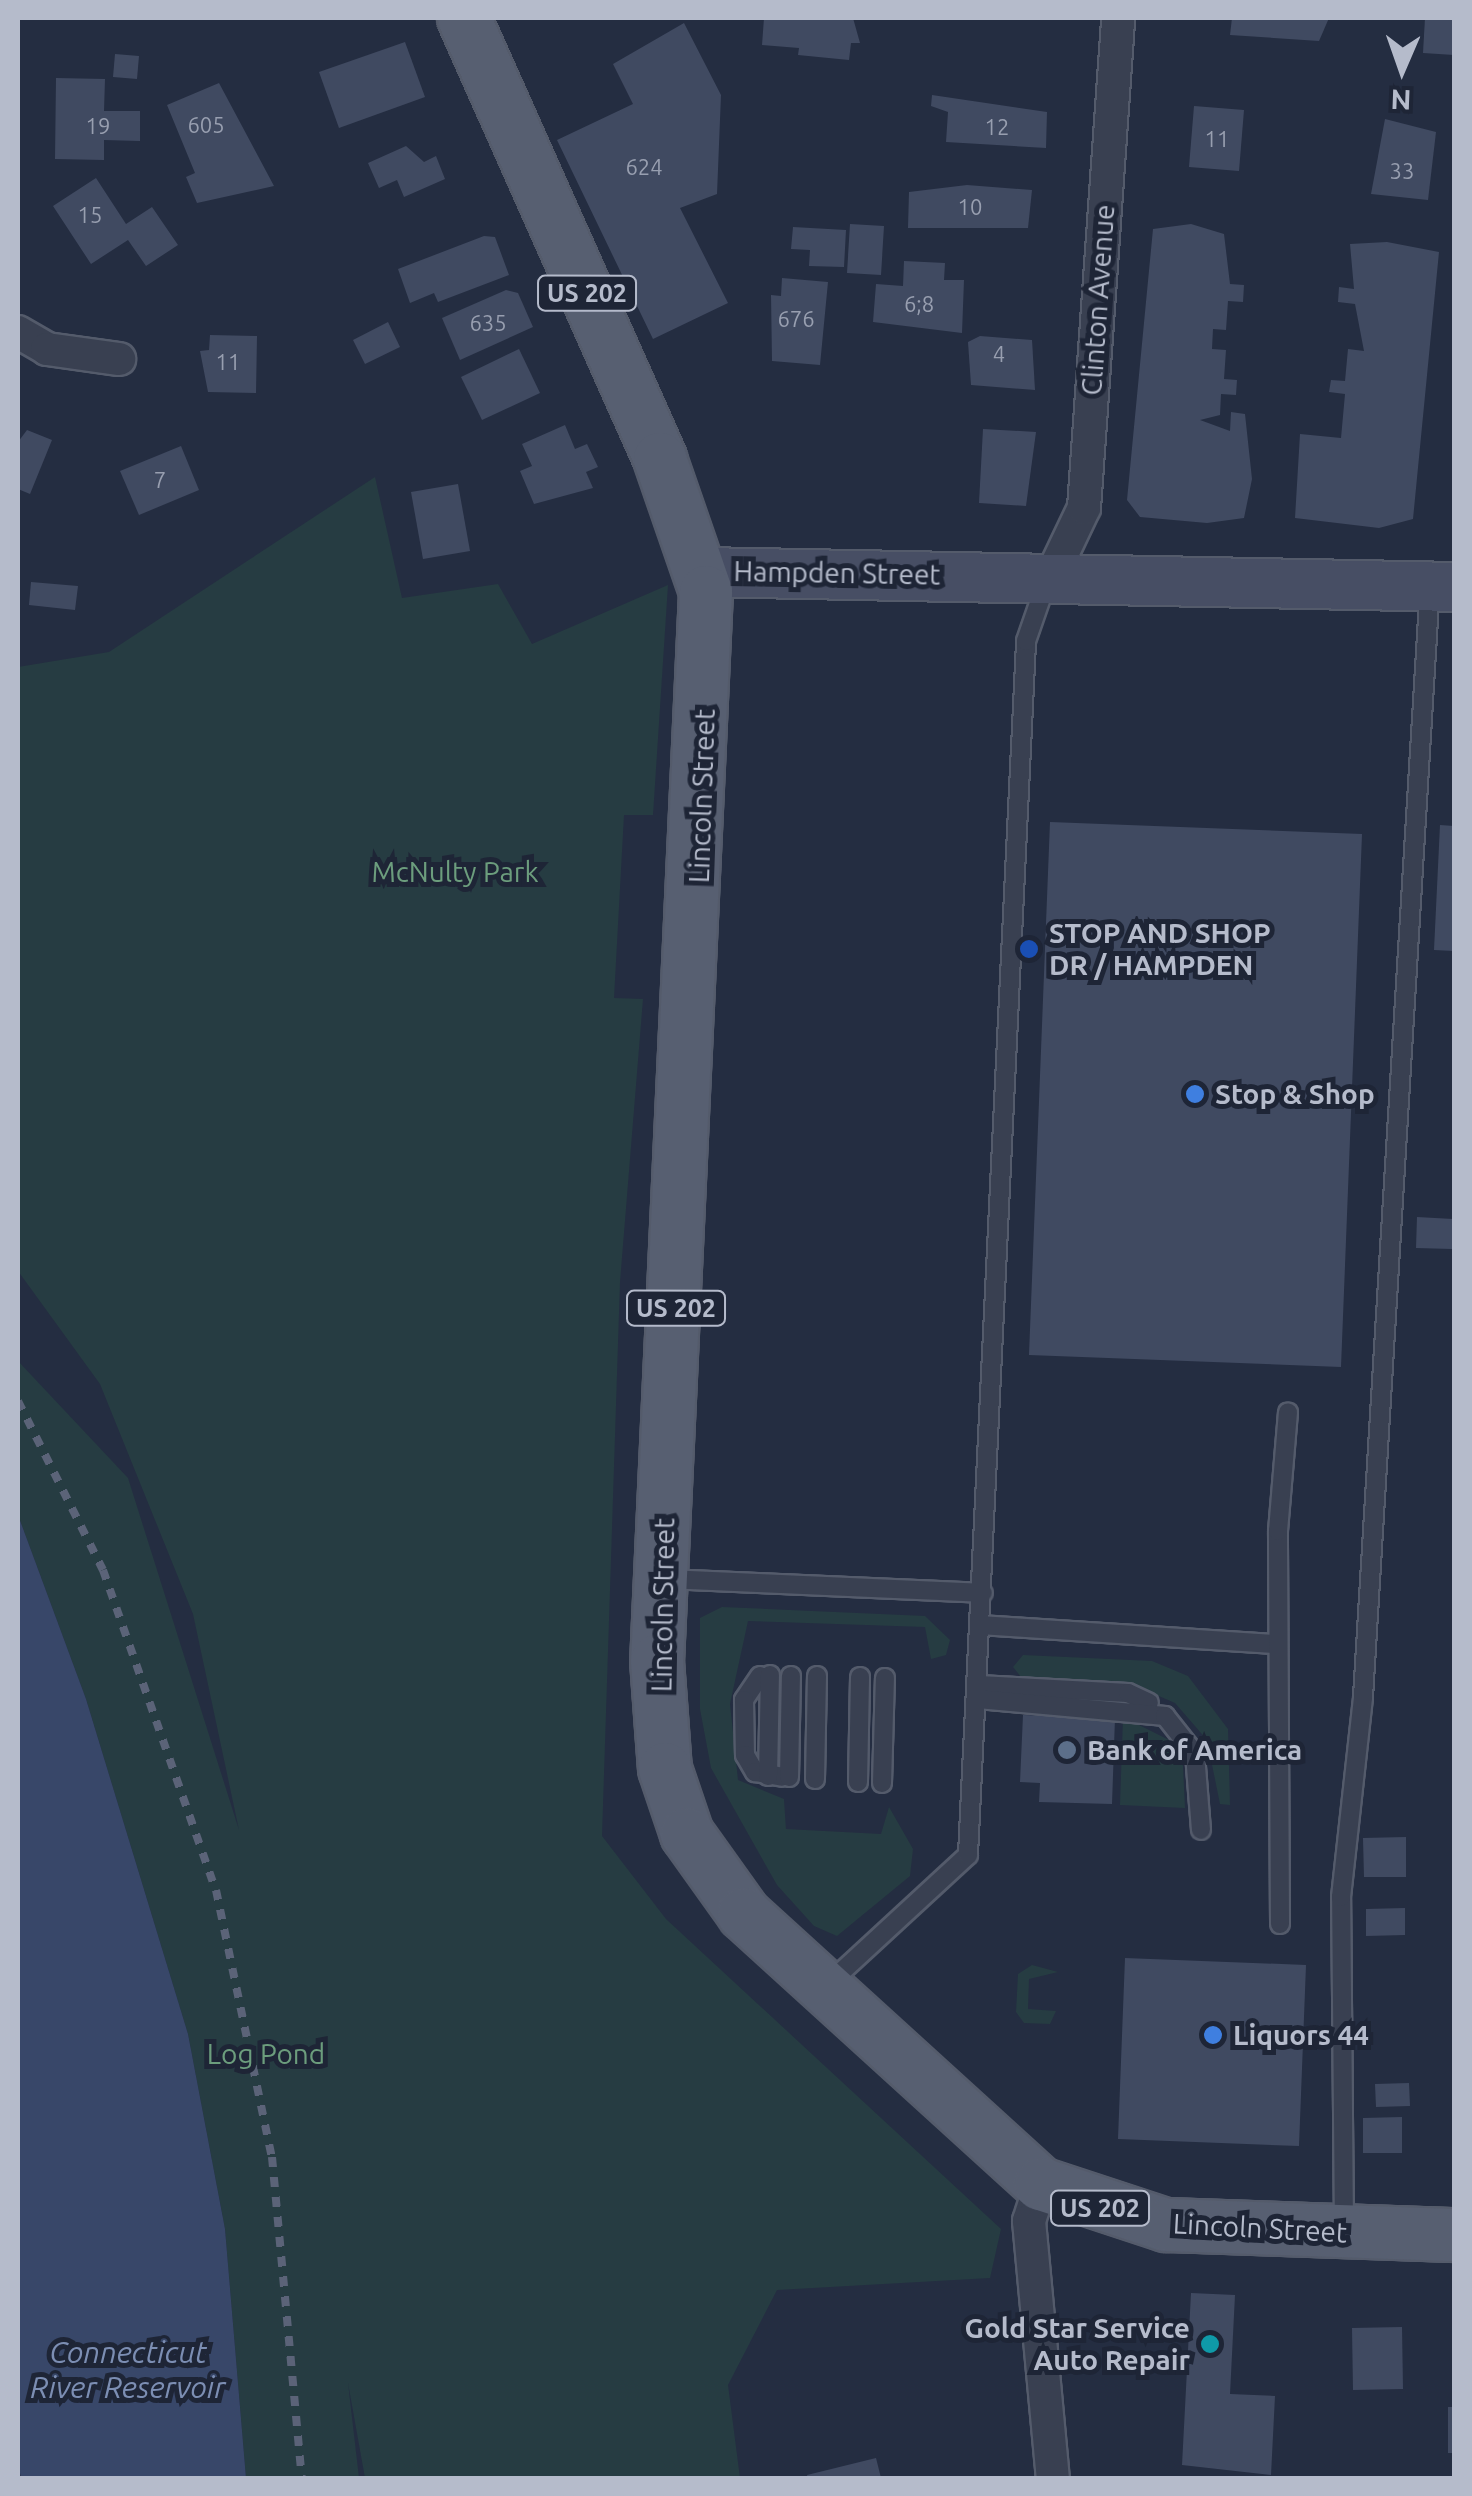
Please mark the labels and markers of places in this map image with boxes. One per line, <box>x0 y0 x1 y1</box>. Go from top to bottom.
place label: STOP AND SHOP DR / HAMPDEN <box>1049 916 1271 982</box>
marker: STOP AND SHOP DR / HAMPDEN <box>1018 938 1040 960</box>
place label: Stop & Shop <box>1215 1077 1375 1111</box>
marker: Stop & Shop <box>1184 1083 1206 1105</box>
place label: Bank of America <box>1087 1733 1302 1767</box>
marker: Bank of America <box>1056 1739 1078 1761</box>
place label: Liquors 44 <box>1233 2018 1369 2052</box>
marker: Liquors 44 <box>1202 2024 1224 2046</box>
place label: Gold Star Service Auto Repair <box>965 2311 1190 2377</box>
marker: Gold Star Service Auto Repair <box>1199 2333 1221 2355</box>

